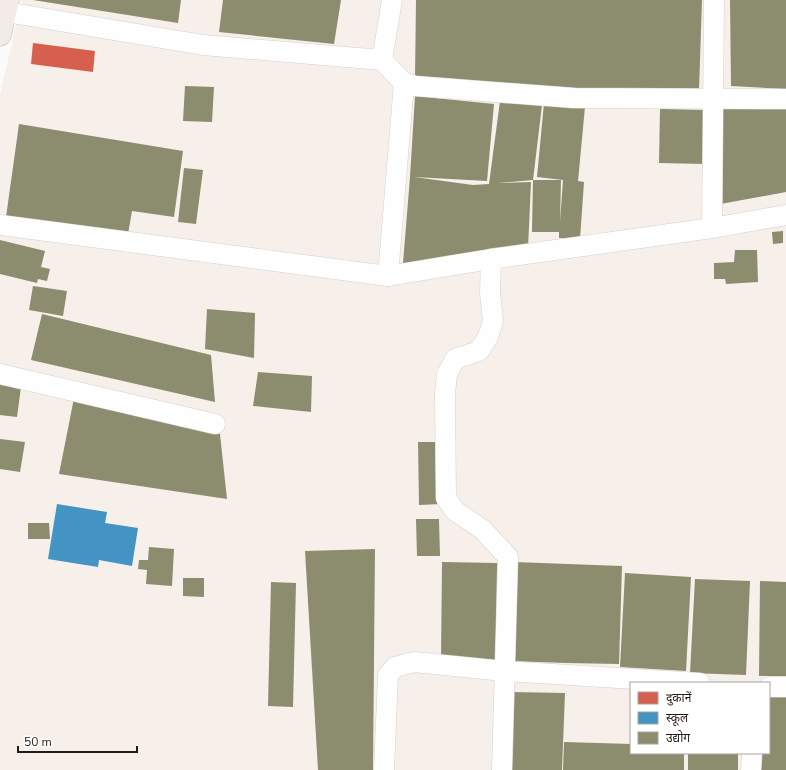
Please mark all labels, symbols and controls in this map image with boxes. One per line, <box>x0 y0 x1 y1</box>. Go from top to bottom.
legend <box>630 682 770 754</box>
text: दुकानें <box>666 690 692 706</box>
text: स्कूल <box>666 710 689 726</box>
scale bar <box>18 728 137 754</box>
text: उद्योग <box>666 730 690 746</box>
text: 50 m <box>24 734 52 750</box>

